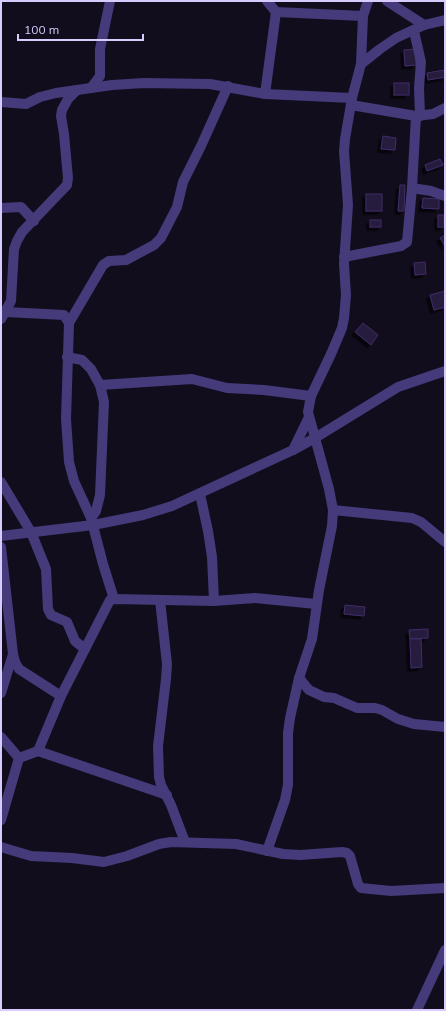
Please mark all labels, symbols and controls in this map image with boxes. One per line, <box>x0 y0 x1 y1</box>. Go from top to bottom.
scale bar <box>18 16 143 42</box>
text: 100 m <box>24 22 59 37</box>

